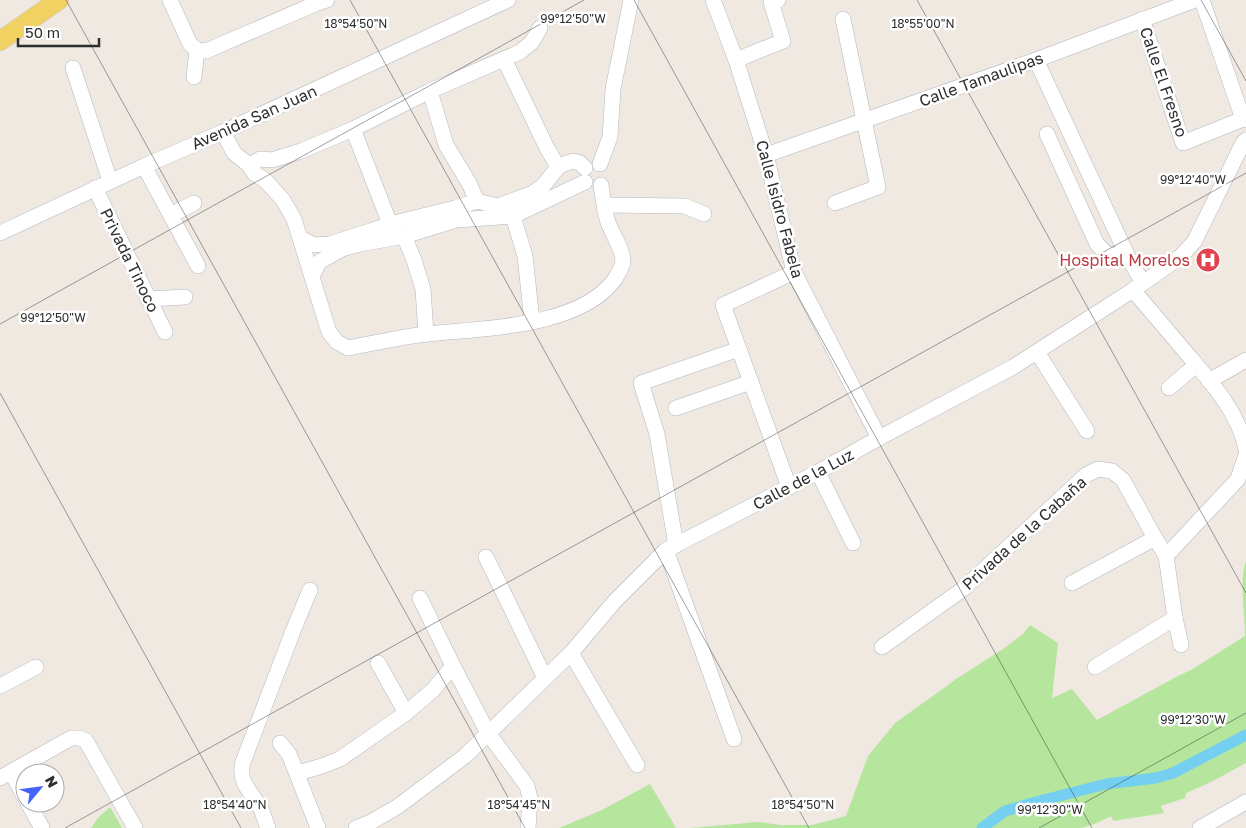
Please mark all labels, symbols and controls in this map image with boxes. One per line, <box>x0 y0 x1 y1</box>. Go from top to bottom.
text: 99°12'50"W <box>540 11 606 26</box>
scale bar <box>18 15 99 47</box>
text: 18°54'50"N <box>325 16 387 31</box>
text: 18°55'00"N <box>891 16 955 31</box>
text: 50 m <box>25 23 60 41</box>
street label: Calle El Fresno <box>1136 24 1192 140</box>
street label: Calle Tamaulipas <box>916 47 1046 111</box>
street label: Avenida San Juan <box>188 80 320 154</box>
street label: Calle Isidro Fabela <box>752 138 808 280</box>
text: 99°12'40"W <box>1160 172 1226 187</box>
street label: Privada Tinoco <box>96 205 164 315</box>
hospital icon: Hospital Morelos <box>1195 247 1221 273</box>
place label: Hospital Morelos <box>1059 250 1190 270</box>
text: 99°12'50"W <box>20 310 86 325</box>
street label: Calle de la Luz <box>749 444 857 514</box>
street label: Privada de la Cabaña <box>958 472 1090 594</box>
text: 99°12'30"W <box>1160 712 1226 727</box>
north arrow <box>15 763 65 813</box>
text: N <box>42 773 62 790</box>
text: 18°54'40"N <box>203 797 267 812</box>
text: 18°54'45"N <box>488 797 550 812</box>
text: 18°54'50"N <box>772 797 834 812</box>
text: 99°12'30"W <box>1017 802 1083 817</box>

